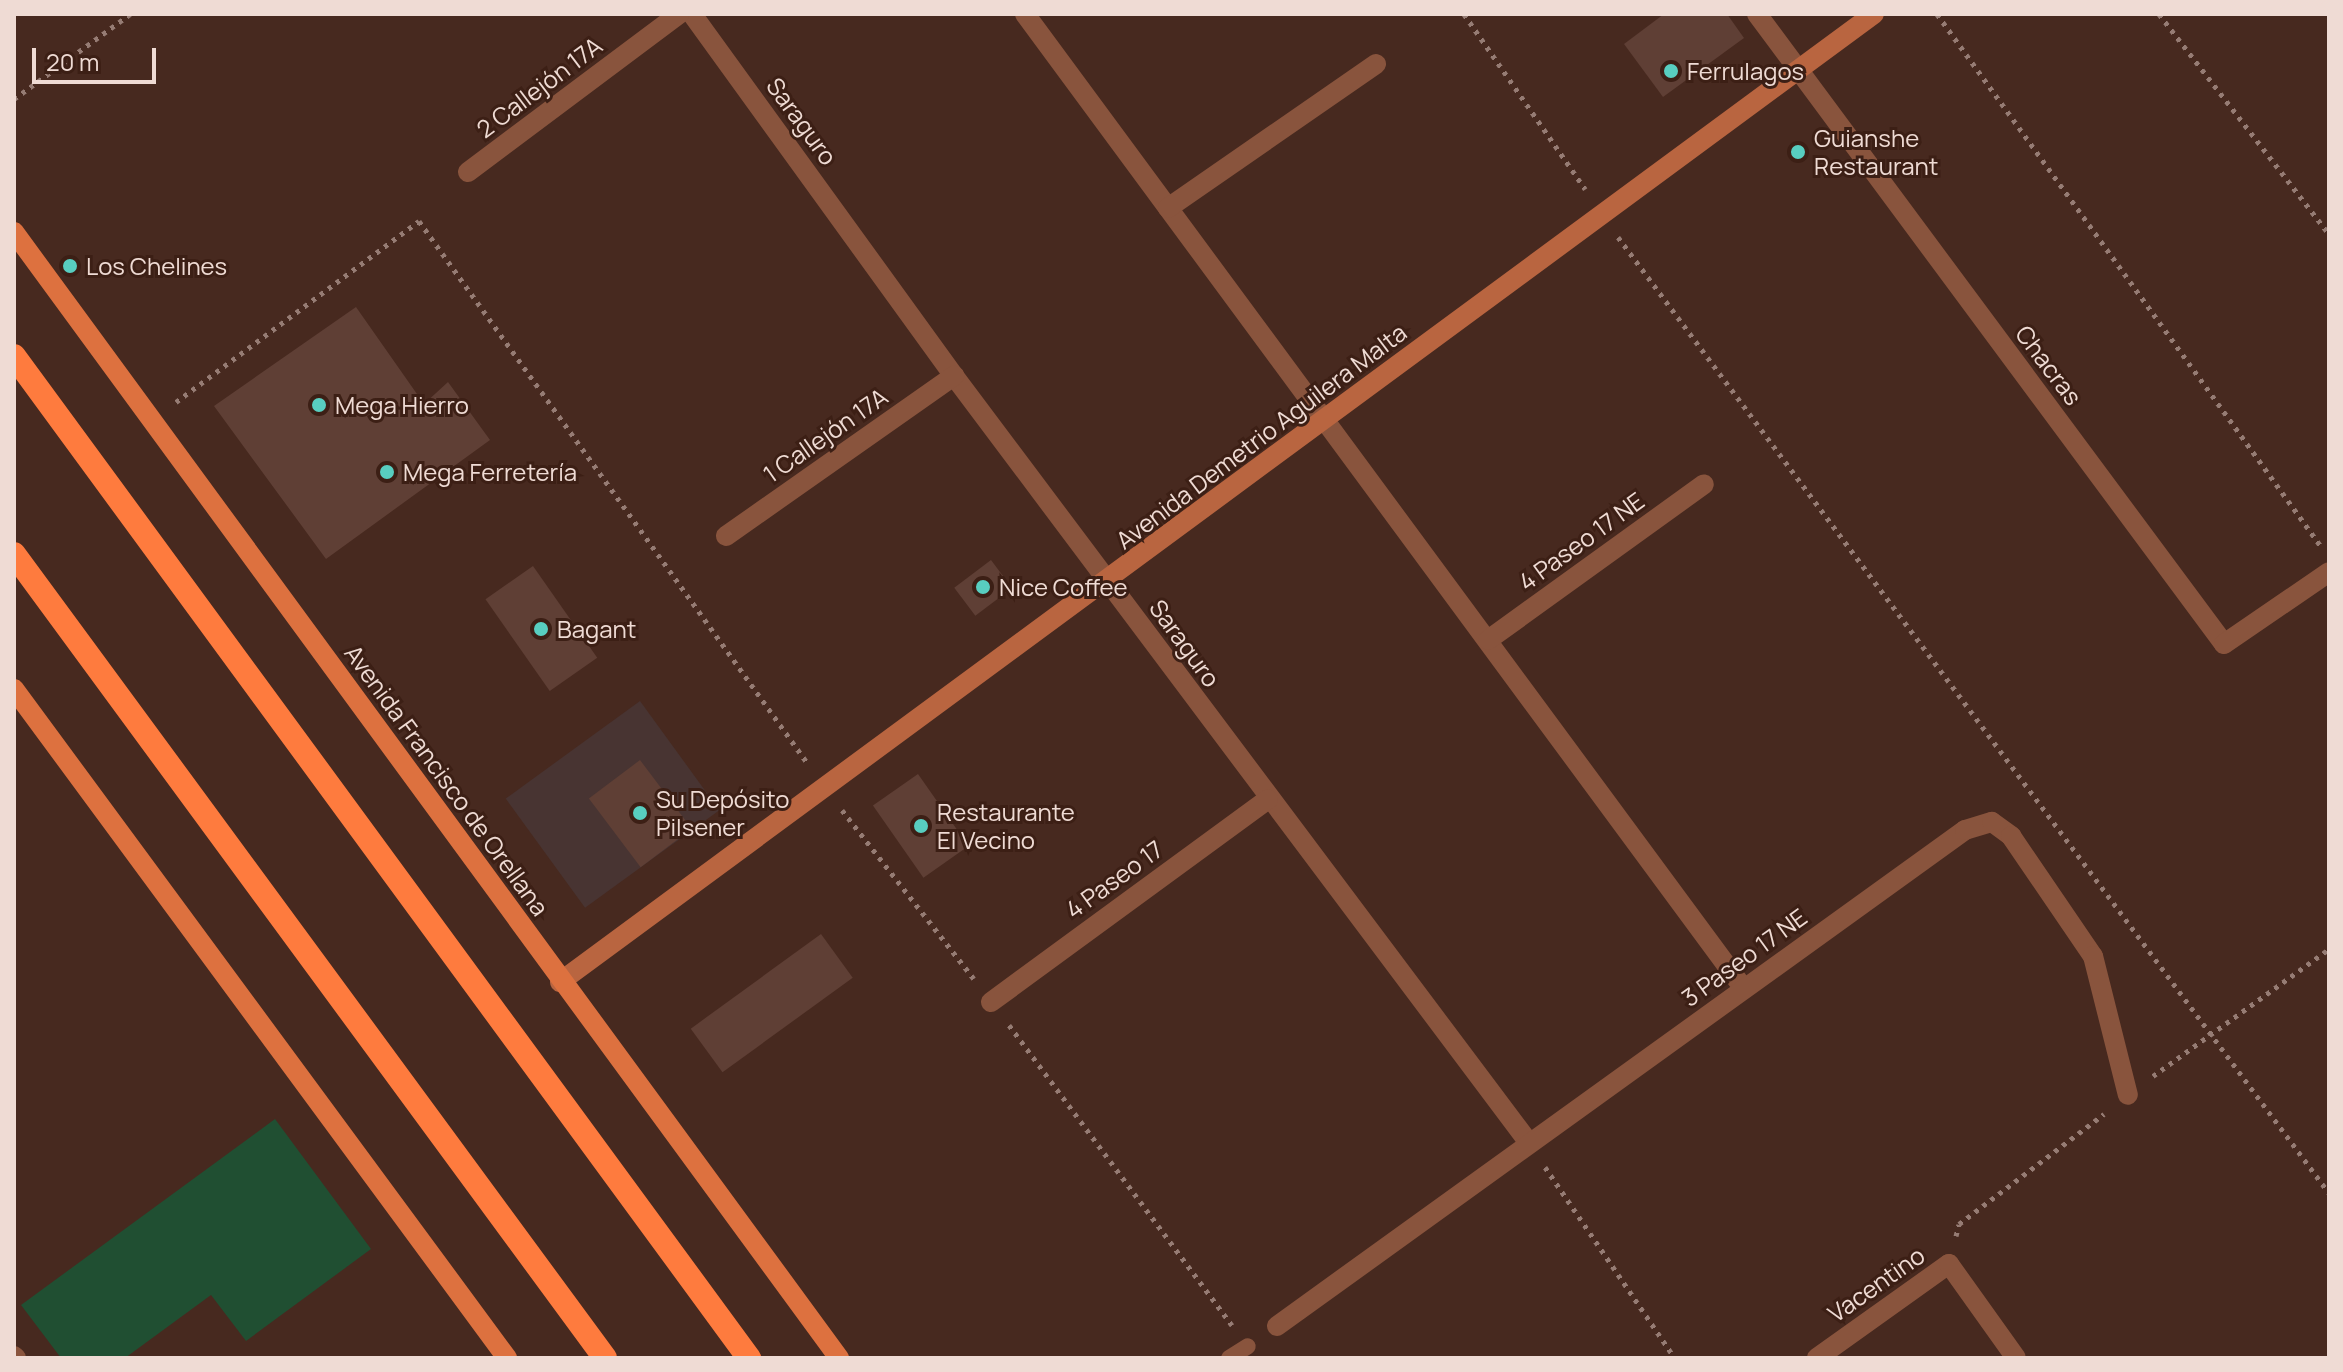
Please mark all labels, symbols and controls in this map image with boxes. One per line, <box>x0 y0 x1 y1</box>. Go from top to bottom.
street label: 2 Callejón 17A <box>471 31 607 143</box>
scale bar <box>36 32 160 82</box>
text: 20 m <box>46 45 99 78</box>
place label: Ferrulagos <box>1687 57 1804 85</box>
marker: Ferrulagos <box>1662 62 1680 80</box>
street label: Saraguro <box>761 72 843 170</box>
place label: Guianshe Restaurant <box>1814 124 1938 180</box>
marker: Guianshe Restaurant <box>1789 143 1807 161</box>
place label: Los Chelines <box>86 252 227 280</box>
marker: Los Chelines <box>61 257 79 275</box>
street label: Avenida Demetrio Aguilera Malta <box>1110 317 1412 555</box>
street label: Chacras <box>2010 320 2088 410</box>
street label: 1 Callejón 17A <box>757 382 893 488</box>
place label: Mega Hierro <box>335 391 469 419</box>
marker: Mega Hierro <box>310 396 328 414</box>
place label: Mega Ferretería <box>403 458 577 486</box>
marker: Mega Ferretería <box>378 463 396 481</box>
street label: 4 Paseo 17 NE <box>1513 486 1649 596</box>
place label: Nice Coffee <box>999 573 1128 601</box>
marker: Nice Coffee <box>974 578 992 596</box>
street label: Saraguro <box>1144 594 1226 692</box>
place label: Bagant <box>557 615 636 643</box>
marker: Bagant <box>532 620 550 638</box>
street label: Avenida Francisco de Orellana <box>339 639 555 921</box>
place label: Su Depósito Pilsener <box>656 785 789 841</box>
place label: Restaurante El Vecino <box>937 798 1075 854</box>
marker: Su Depósito Pilsener <box>631 804 649 822</box>
marker: Restaurante El Vecino <box>912 817 930 835</box>
street label: 4 Paseo 17 <box>1060 834 1168 924</box>
street label: 3 Paseo 17 NE <box>1676 902 1812 1012</box>
street label: Vacentino <box>1822 1240 1930 1328</box>

